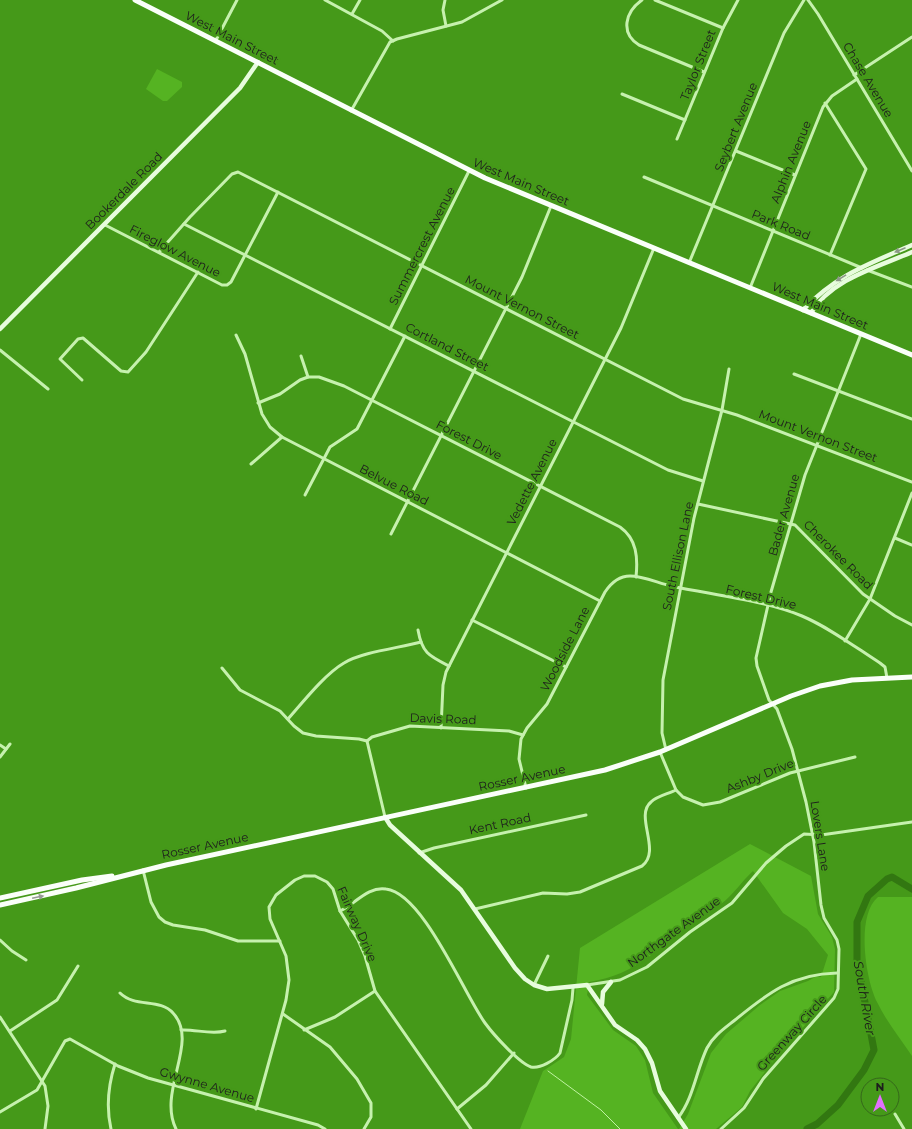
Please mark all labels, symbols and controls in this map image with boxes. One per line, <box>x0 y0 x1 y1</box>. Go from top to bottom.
street label: West Main Street <box>183 7 282 68</box>
street label: Taylor Street <box>677 27 719 102</box>
street label: Chase Avenue <box>840 39 897 120</box>
street label: Seybert Avenue <box>711 80 760 174</box>
street label: Alphin Avenue <box>767 118 814 205</box>
street label: Bookerdale Road <box>82 149 165 232</box>
street label: West Main Street <box>471 154 572 209</box>
street label: Summercrest Avenue <box>385 184 458 307</box>
street label: Park Road <box>750 206 813 243</box>
street label: Fireglow Avenue <box>127 221 223 280</box>
one-way arrow <box>894 248 906 254</box>
street label: Mount Vernon Street <box>463 271 582 342</box>
one-way arrow <box>835 274 847 281</box>
street label: West Main Street <box>770 278 871 333</box>
street label: Cortland Street <box>403 319 492 374</box>
street label: Mount Vernon Street <box>757 406 880 465</box>
street label: Forest Drive <box>434 416 505 463</box>
street label: Vedette Avenue <box>503 436 560 528</box>
street label: Belvue Road <box>357 461 431 508</box>
street label: Bader Avenue <box>765 472 802 558</box>
street label: South Ellison Lane <box>659 500 696 612</box>
street label: Cherokee Road <box>801 517 876 592</box>
street label: Forest Drive <box>724 581 798 612</box>
street label: Woodside Lane <box>537 604 592 694</box>
street label: Davis Road <box>409 710 477 727</box>
street label: Ashby Drive <box>724 755 796 796</box>
street label: Rosser Avenue <box>477 761 567 794</box>
street label: Lovers Lane <box>808 800 833 872</box>
street label: Kent Road <box>468 810 532 837</box>
street label: Rosser Avenue <box>160 829 250 862</box>
street label: Fairway Drive <box>334 884 381 964</box>
one-way arrow <box>32 893 44 899</box>
street label: Northgate Avenue <box>624 893 723 970</box>
water label: South River <box>851 960 880 1037</box>
street label: Greenway Circle <box>754 992 830 1074</box>
street label: Gwynne Avenue <box>158 1064 256 1105</box>
north arrow <box>860 1077 900 1117</box>
text: N <box>876 1080 884 1094</box>

